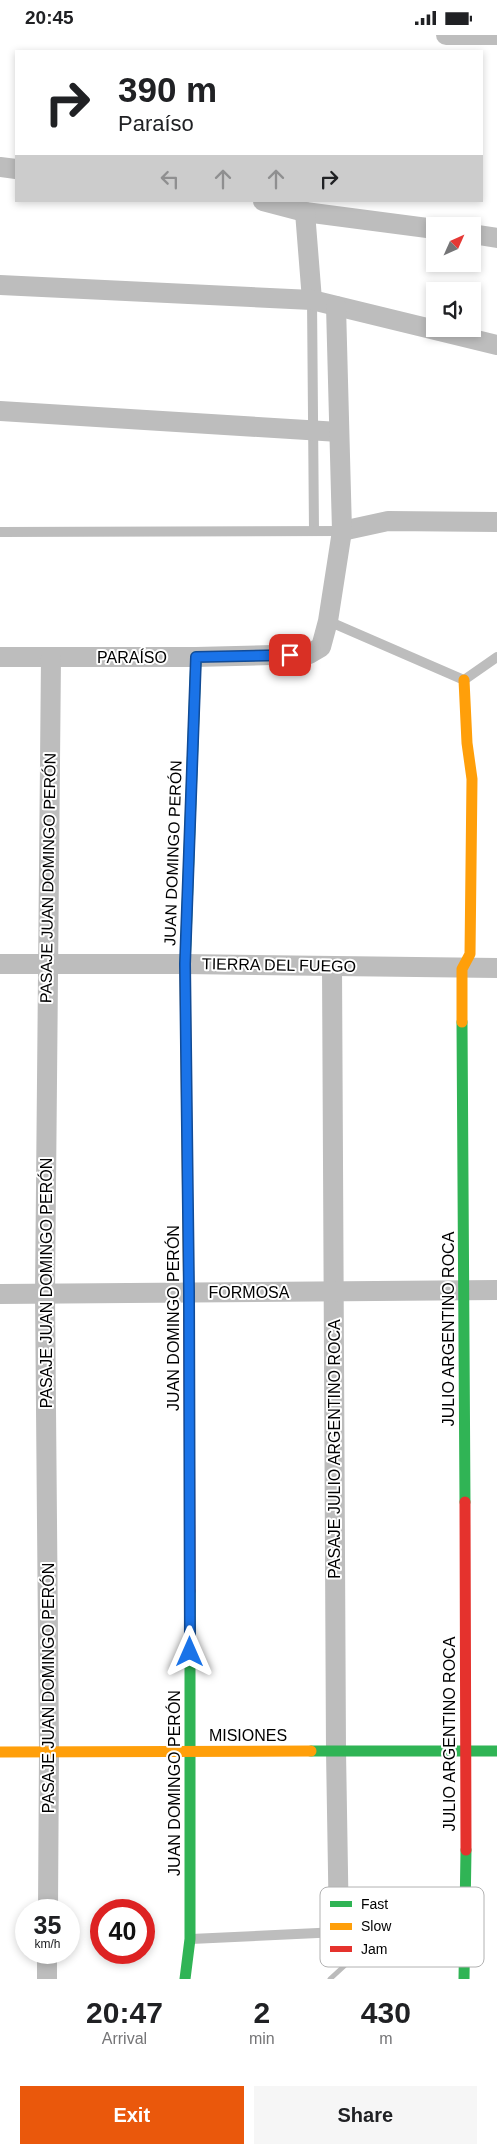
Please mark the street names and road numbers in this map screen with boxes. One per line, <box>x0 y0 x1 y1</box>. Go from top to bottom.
street label: PARAÍSO <box>97 648 167 666</box>
street label: PASAJE JUAN DOMINGO PERÓN <box>36 753 59 1003</box>
street label: JUAN DOMINGO PERÓN <box>160 760 185 946</box>
street label: TIERRA DEL FUEGO <box>202 955 356 975</box>
street label: PASAJE JUAN DOMINGO PERÓN <box>37 1158 55 1408</box>
street label: JUAN DOMINGO PERÓN <box>164 1225 182 1411</box>
street label: JULIO ARGENTINO ROCA <box>440 1231 457 1426</box>
street label: FORMOSA <box>209 1284 290 1301</box>
street label: PASAJE JULIO ARGENTINO ROCA <box>326 1319 343 1579</box>
street label: PASAJE JUAN DOMINGO PERÓN <box>39 1563 57 1813</box>
street label: JULIO ARGENTINO ROCA <box>441 1636 458 1831</box>
street label: JUAN DOMINGO PERÓN <box>165 1690 183 1876</box>
street label: MISIONES <box>209 1727 287 1744</box>

